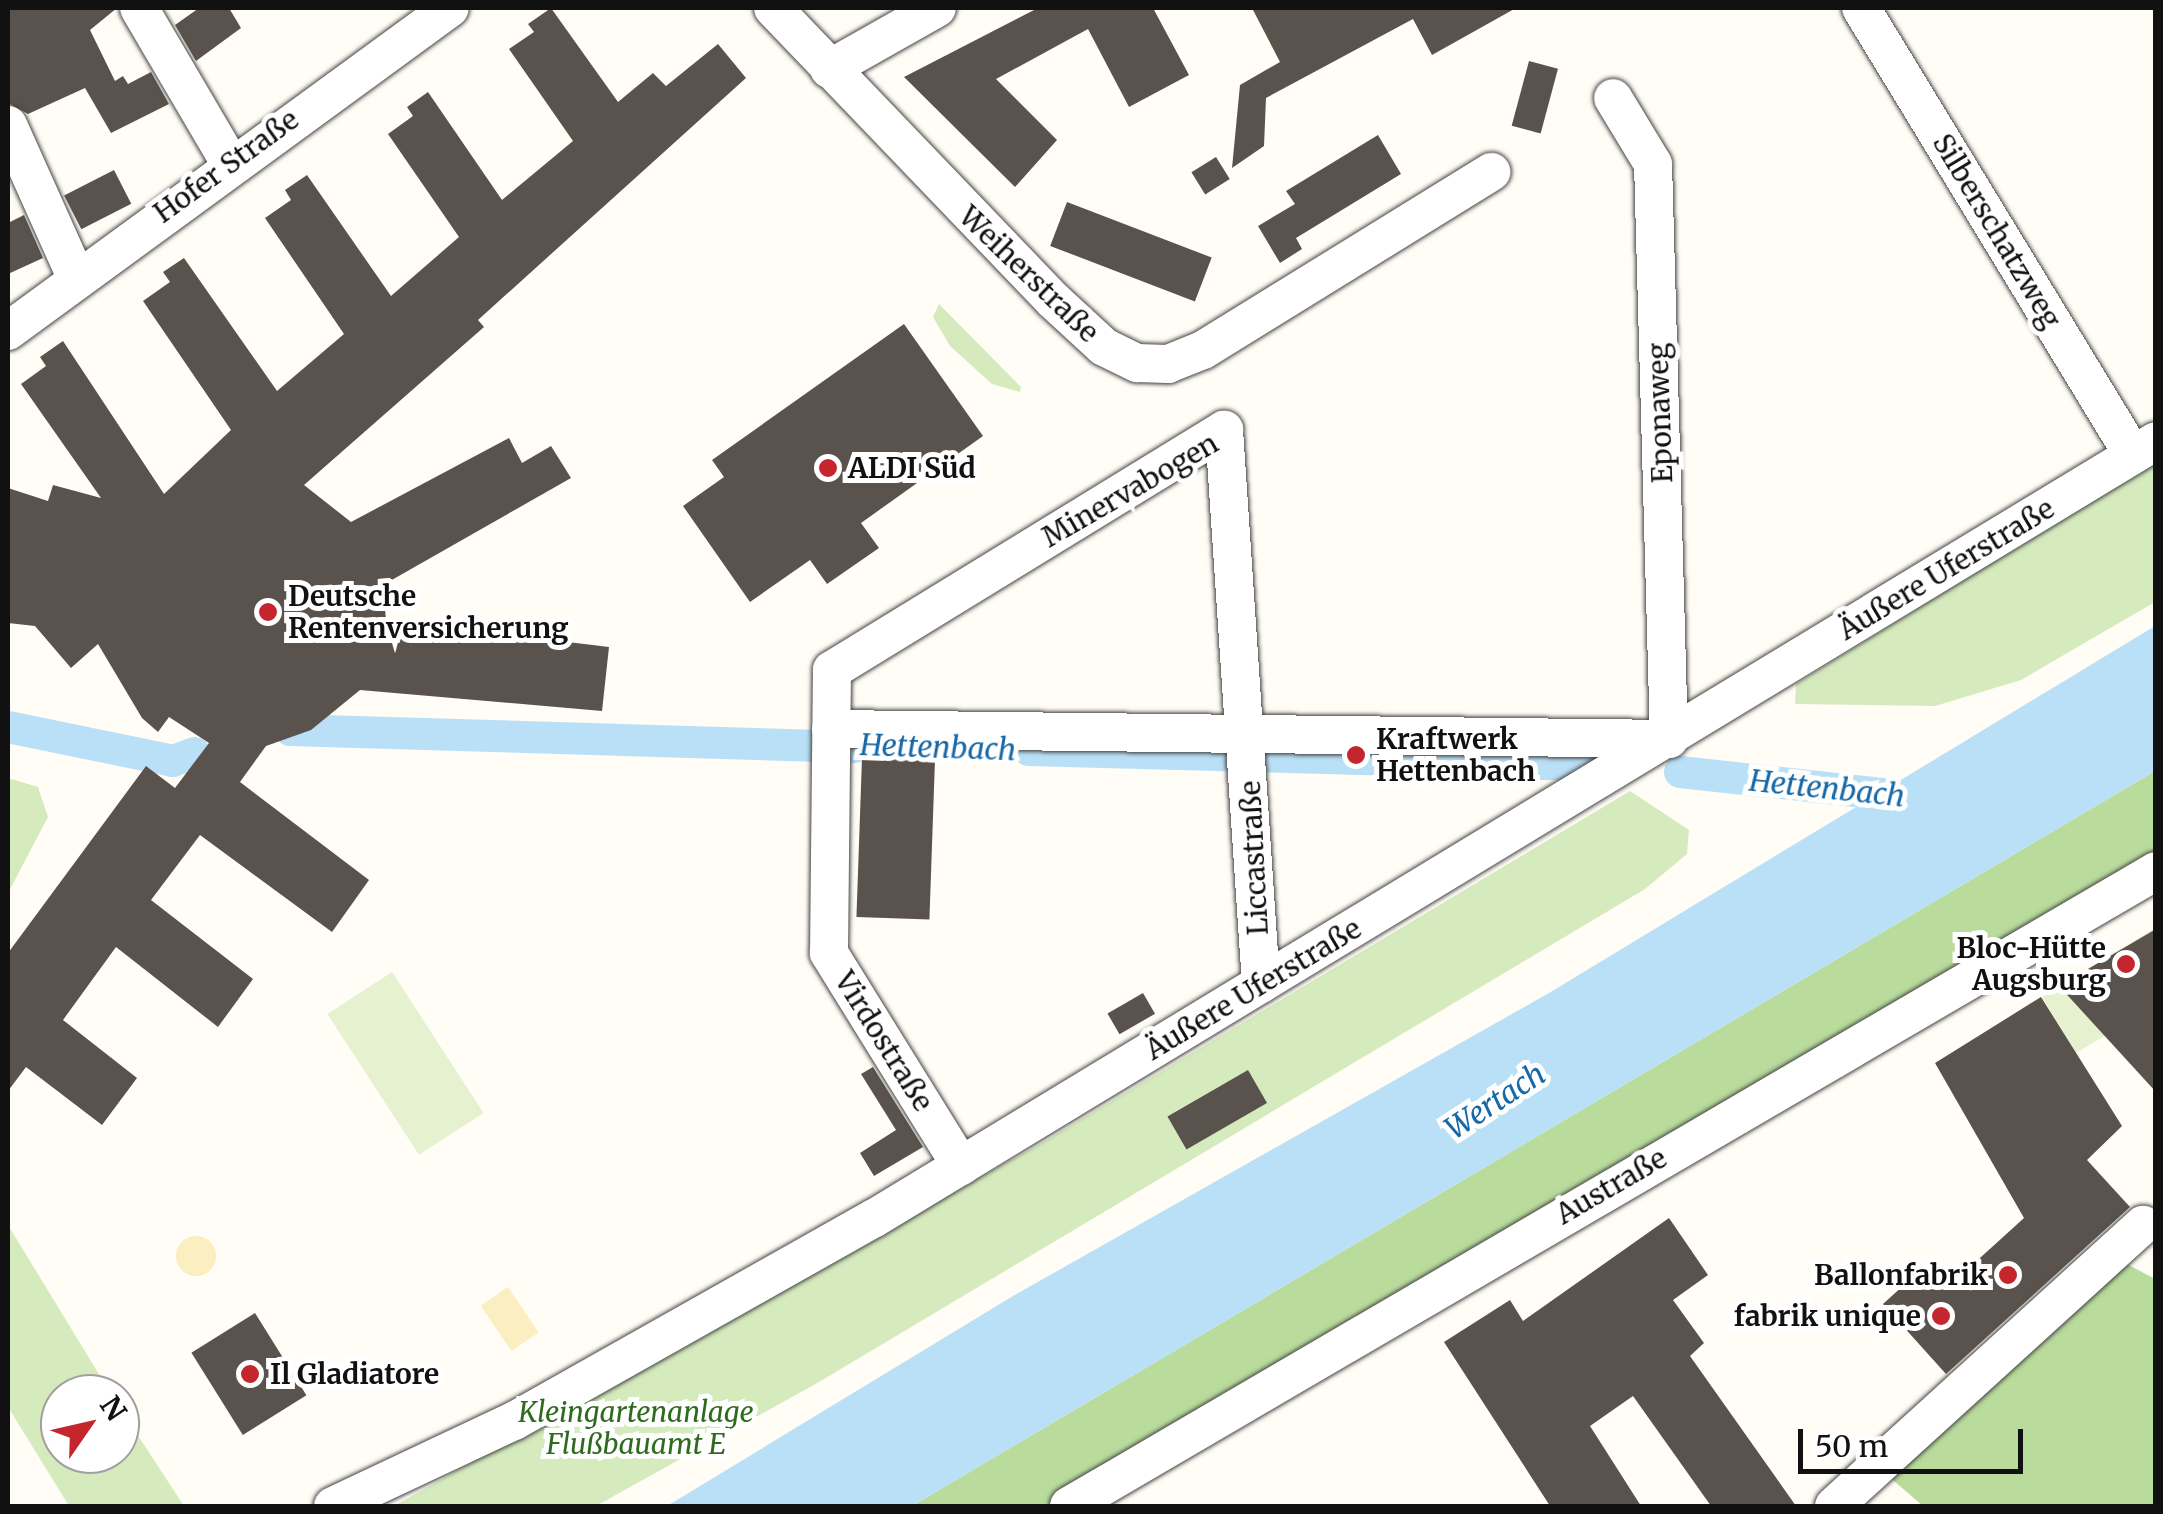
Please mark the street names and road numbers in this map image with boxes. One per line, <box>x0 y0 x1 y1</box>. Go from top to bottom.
street label: Hofer Straße <box>147 102 305 230</box>
street label: Silberschatzweg <box>1926 128 2068 334</box>
street label: Weiherstraße <box>952 199 1106 349</box>
street label: Eponaweg <box>1641 342 1679 484</box>
street label: Minervabogen <box>1036 426 1224 554</box>
street label: Äußere Uferstraße <box>1832 491 2060 647</box>
street label: Liccastraße <box>1233 780 1275 936</box>
street label: Äußere Uferstraße <box>1139 911 1367 1067</box>
street label: Virdostraße <box>828 965 940 1117</box>
street label: Austraße <box>1550 1141 1672 1231</box>

